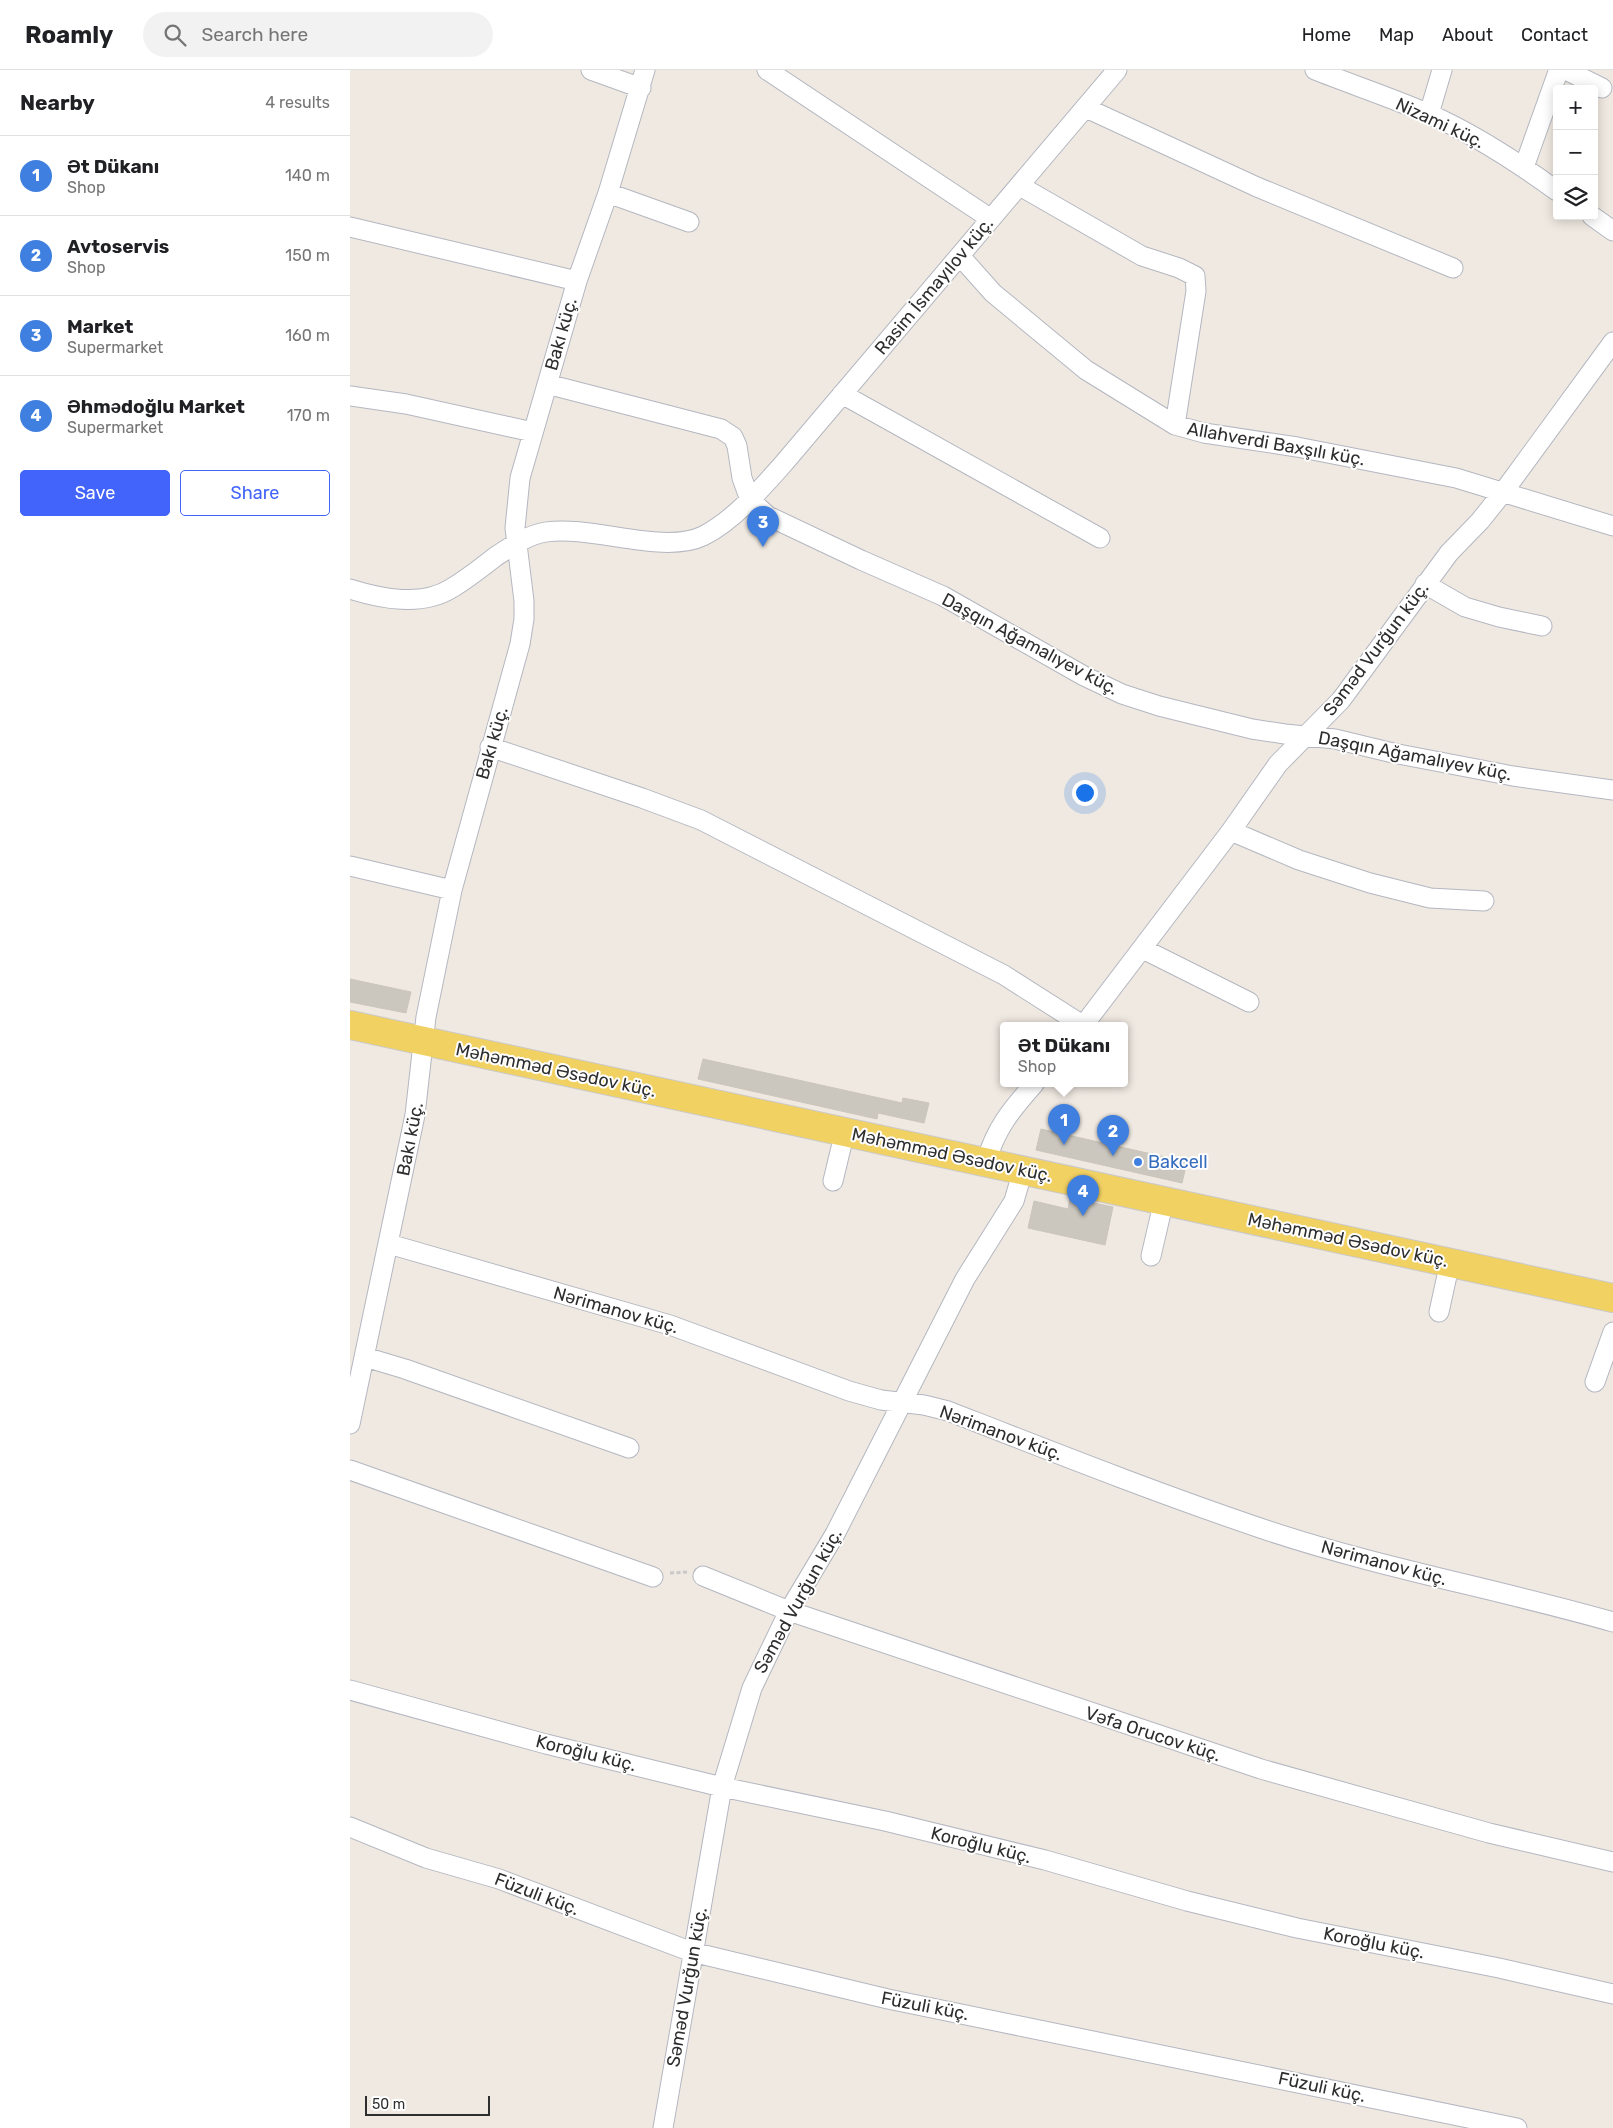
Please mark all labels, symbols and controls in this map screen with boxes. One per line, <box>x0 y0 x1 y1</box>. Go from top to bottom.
search box <box>143 12 493 57</box>
text: Roamly <box>25 21 113 49</box>
icon: search <box>161 21 189 49</box>
text: Search here <box>201 23 308 46</box>
text: Home <box>1302 24 1351 46</box>
text: Map <box>1379 24 1414 46</box>
text: About <box>1442 24 1493 46</box>
text: Contact <box>1521 24 1588 46</box>
map controls <box>1553 85 1598 220</box>
button: + <box>1553 85 1598 130</box>
text: Nearby <box>20 90 95 115</box>
text: 4 results <box>265 93 330 112</box>
street label: Nizami küç. <box>1392 93 1488 153</box>
button: − <box>1553 130 1598 175</box>
text: Ət Dükanı <box>67 155 159 178</box>
text: 1 <box>32 166 40 185</box>
text: 140 m <box>285 166 330 185</box>
button: layers <box>1553 175 1598 220</box>
text: Shop <box>67 178 105 197</box>
street label: Rasim İsmayılov küç. <box>870 213 998 359</box>
text: Avtoservis <box>67 235 169 258</box>
text: 2 <box>31 246 41 265</box>
text: 150 m <box>285 246 330 265</box>
text: Shop <box>67 258 105 277</box>
street label: Bakı küç. <box>540 295 582 373</box>
text: Market <box>67 315 133 338</box>
text: 3 <box>31 326 41 345</box>
text: 160 m <box>285 326 330 345</box>
text: Supermarket <box>67 338 163 357</box>
text: Əhmədoğlu Market <box>67 395 245 418</box>
text: 4 <box>31 406 41 425</box>
text: 170 m <box>287 406 330 425</box>
text: Supermarket <box>67 418 163 437</box>
street label: Allahverdi Baxşılı küç. <box>1185 418 1367 470</box>
button: Save <box>20 470 170 516</box>
button: Share <box>180 470 330 516</box>
pin: 3 <box>747 506 779 547</box>
street label: Səməd Vurğun küç. <box>1318 578 1434 720</box>
street label: Daşqın Ağamalıyev küç. <box>938 588 1122 700</box>
street label: Bakı küç. <box>471 704 513 782</box>
street label: Daşqın Ağamalıyev küç. <box>1316 726 1514 786</box>
your location <box>1072 780 1098 806</box>
popup <box>1000 1022 1128 1087</box>
text: Ət Dükanı <box>1018 1034 1110 1057</box>
street label: Məhəmməd Əsədov küç. <box>454 1038 658 1102</box>
text: Shop <box>1018 1057 1056 1076</box>
street label: Bakı küç. <box>392 1100 428 1178</box>
pin: 1 <box>1048 1104 1080 1145</box>
pin: 2 <box>1097 1115 1129 1156</box>
street label: Məhəmməd Əsədov küç. <box>850 1123 1054 1187</box>
place label: Bakcell <box>1148 1151 1208 1173</box>
marker: Bakcell <box>1132 1156 1144 1168</box>
pin: 4 <box>1067 1175 1099 1216</box>
street label: Məhəmməd Əsədov küç. <box>1246 1208 1450 1272</box>
street label: Nərimanov küç. <box>551 1282 681 1338</box>
street label: Nərimanov küç. <box>937 1401 1065 1465</box>
street label: Səməd Vurğun küç. <box>749 1525 847 1677</box>
street label: Nərimanov küç. <box>1319 1536 1449 1590</box>
street label: Vəfa Orucov küç. <box>1082 1702 1224 1766</box>
street label: Koroğlu küç. <box>534 1730 638 1776</box>
street label: Koroğlu küç. <box>929 1822 1033 1868</box>
street label: Füzuli küç. <box>492 1868 582 1920</box>
street label: Səməd Vurğun küç. <box>662 1905 712 2069</box>
street label: Koroğlu küç. <box>1322 1922 1426 1964</box>
street label: Füzuli küç. <box>879 1987 971 2025</box>
street label: Füzuli küç. <box>1276 2067 1368 2107</box>
scale bar <box>365 2093 490 2116</box>
text: 50 m <box>372 2096 405 2113</box>

